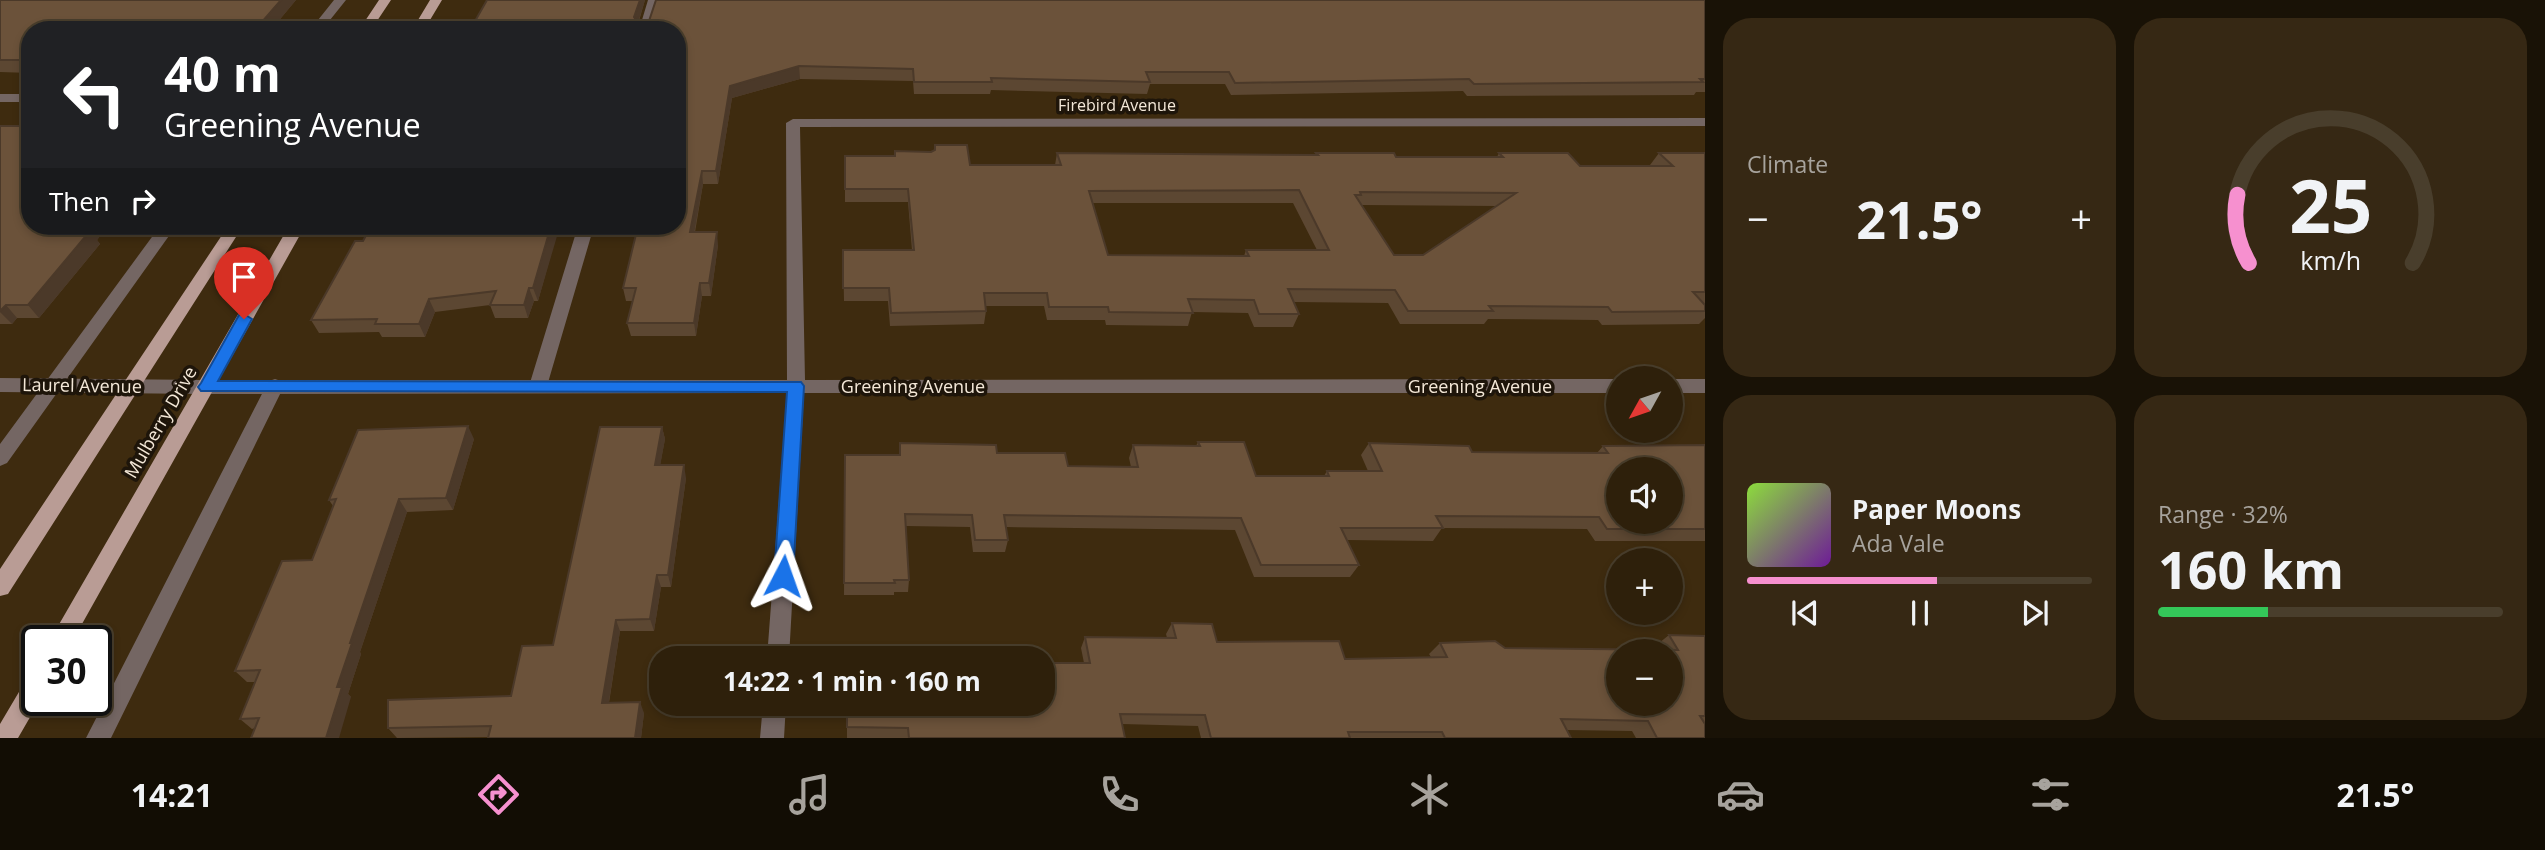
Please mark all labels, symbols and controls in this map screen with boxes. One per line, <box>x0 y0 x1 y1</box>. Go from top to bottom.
text: 40 m <box>164 40 281 106</box>
icon: left <box>49 49 140 140</box>
street label: Firebird Avenue <box>1058 94 1176 116</box>
text: Greening Avenue <box>164 103 421 146</box>
text: Climate <box>1747 148 1828 180</box>
text: 25 <box>2289 156 2372 255</box>
icon: right <box>124 182 162 220</box>
text: Then <box>49 183 110 219</box>
text: 21.5° <box>1856 183 1983 254</box>
text: − <box>1747 192 1769 244</box>
text: + <box>2070 192 2092 244</box>
text: km/h <box>2300 243 2361 277</box>
pin <box>214 247 274 319</box>
icon: arrive <box>225 258 263 296</box>
street label: Mulberry Drive <box>118 362 202 482</box>
north arrow <box>1606 366 1684 443</box>
map controls <box>1606 366 1683 716</box>
street label: Laurel Avenue <box>22 372 142 398</box>
street label: Greening Avenue <box>841 374 985 398</box>
street label: Greening Avenue <box>1408 374 1552 398</box>
button: sound <box>1606 457 1683 534</box>
text: Paper Moons <box>1852 491 2021 527</box>
text: Range · 32% <box>2158 498 2288 530</box>
text: Ada Vale <box>1852 527 1945 559</box>
text: 160 km <box>2158 533 2344 604</box>
position arrow <box>746 539 820 613</box>
button: + <box>1606 548 1683 625</box>
icon: previous <box>1786 594 1824 632</box>
icon: pause <box>1901 594 1939 632</box>
icon: next <box>2016 594 2054 632</box>
speed limit sign: 30 <box>21 625 112 716</box>
button: − <box>1606 639 1683 716</box>
text: 14:22 · 1 min · 160 m <box>723 663 981 699</box>
icon: directions <box>474 770 523 819</box>
icon: music <box>785 770 834 819</box>
icon: phone <box>1095 770 1144 819</box>
icon: climate <box>1405 770 1454 819</box>
icon: car <box>1716 770 1765 819</box>
icon: filters <box>2026 770 2075 819</box>
text: 14:21 <box>131 773 213 816</box>
text: 21.5° <box>2337 773 2414 816</box>

